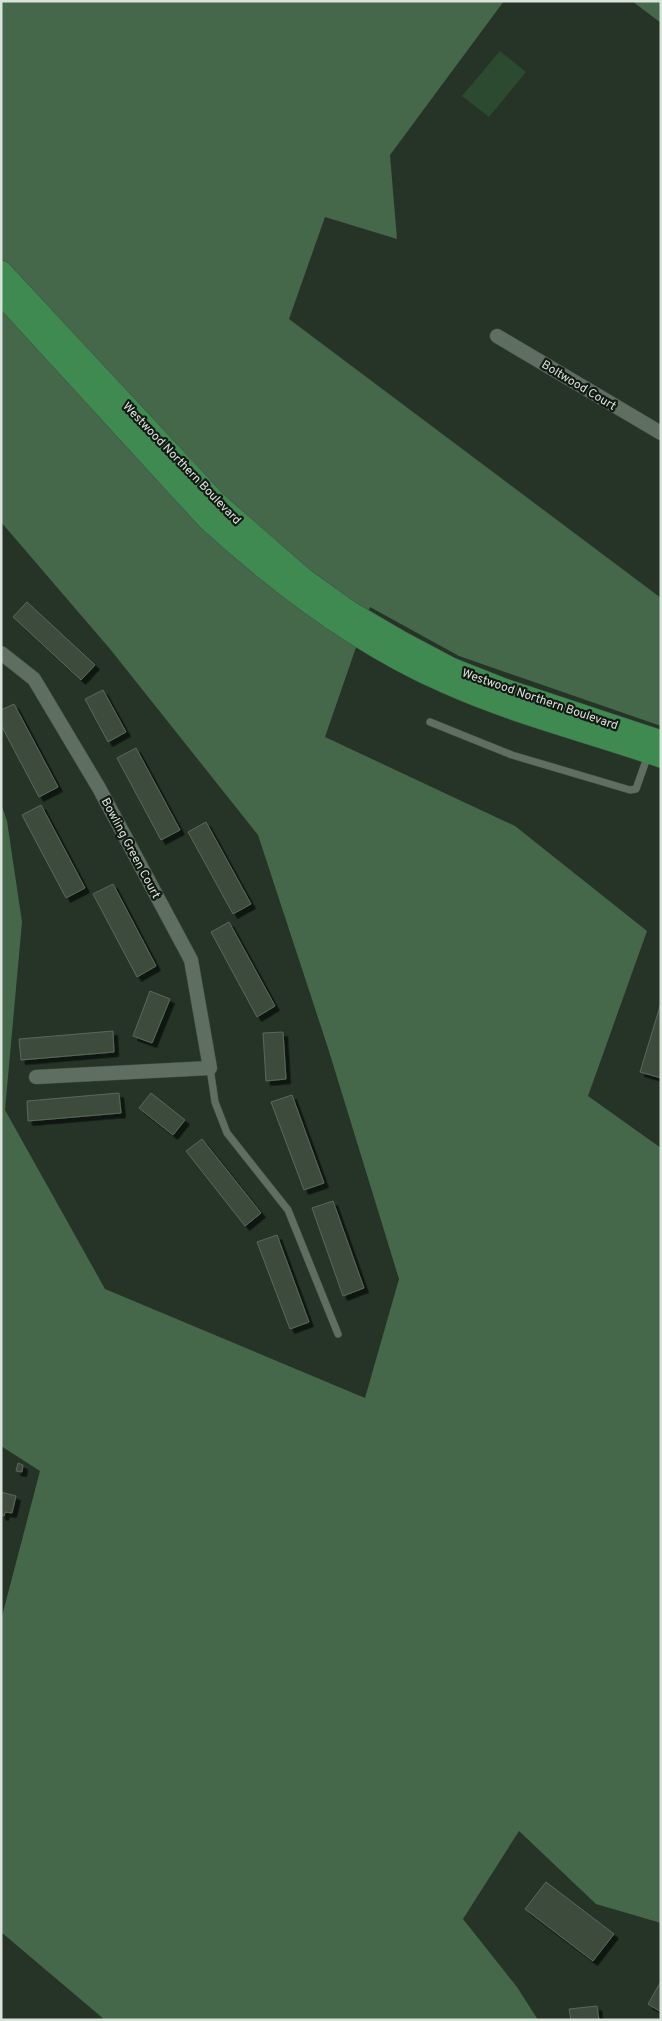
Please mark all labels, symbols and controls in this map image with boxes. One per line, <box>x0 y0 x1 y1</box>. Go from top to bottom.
street label: Boltwood Court <box>538 357 619 415</box>
street label: Westwood Northern Boulevard <box>119 399 244 528</box>
street label: Westwood Northern Boulevard <box>460 666 620 734</box>
street label: Bowling Green Court <box>97 795 163 902</box>

